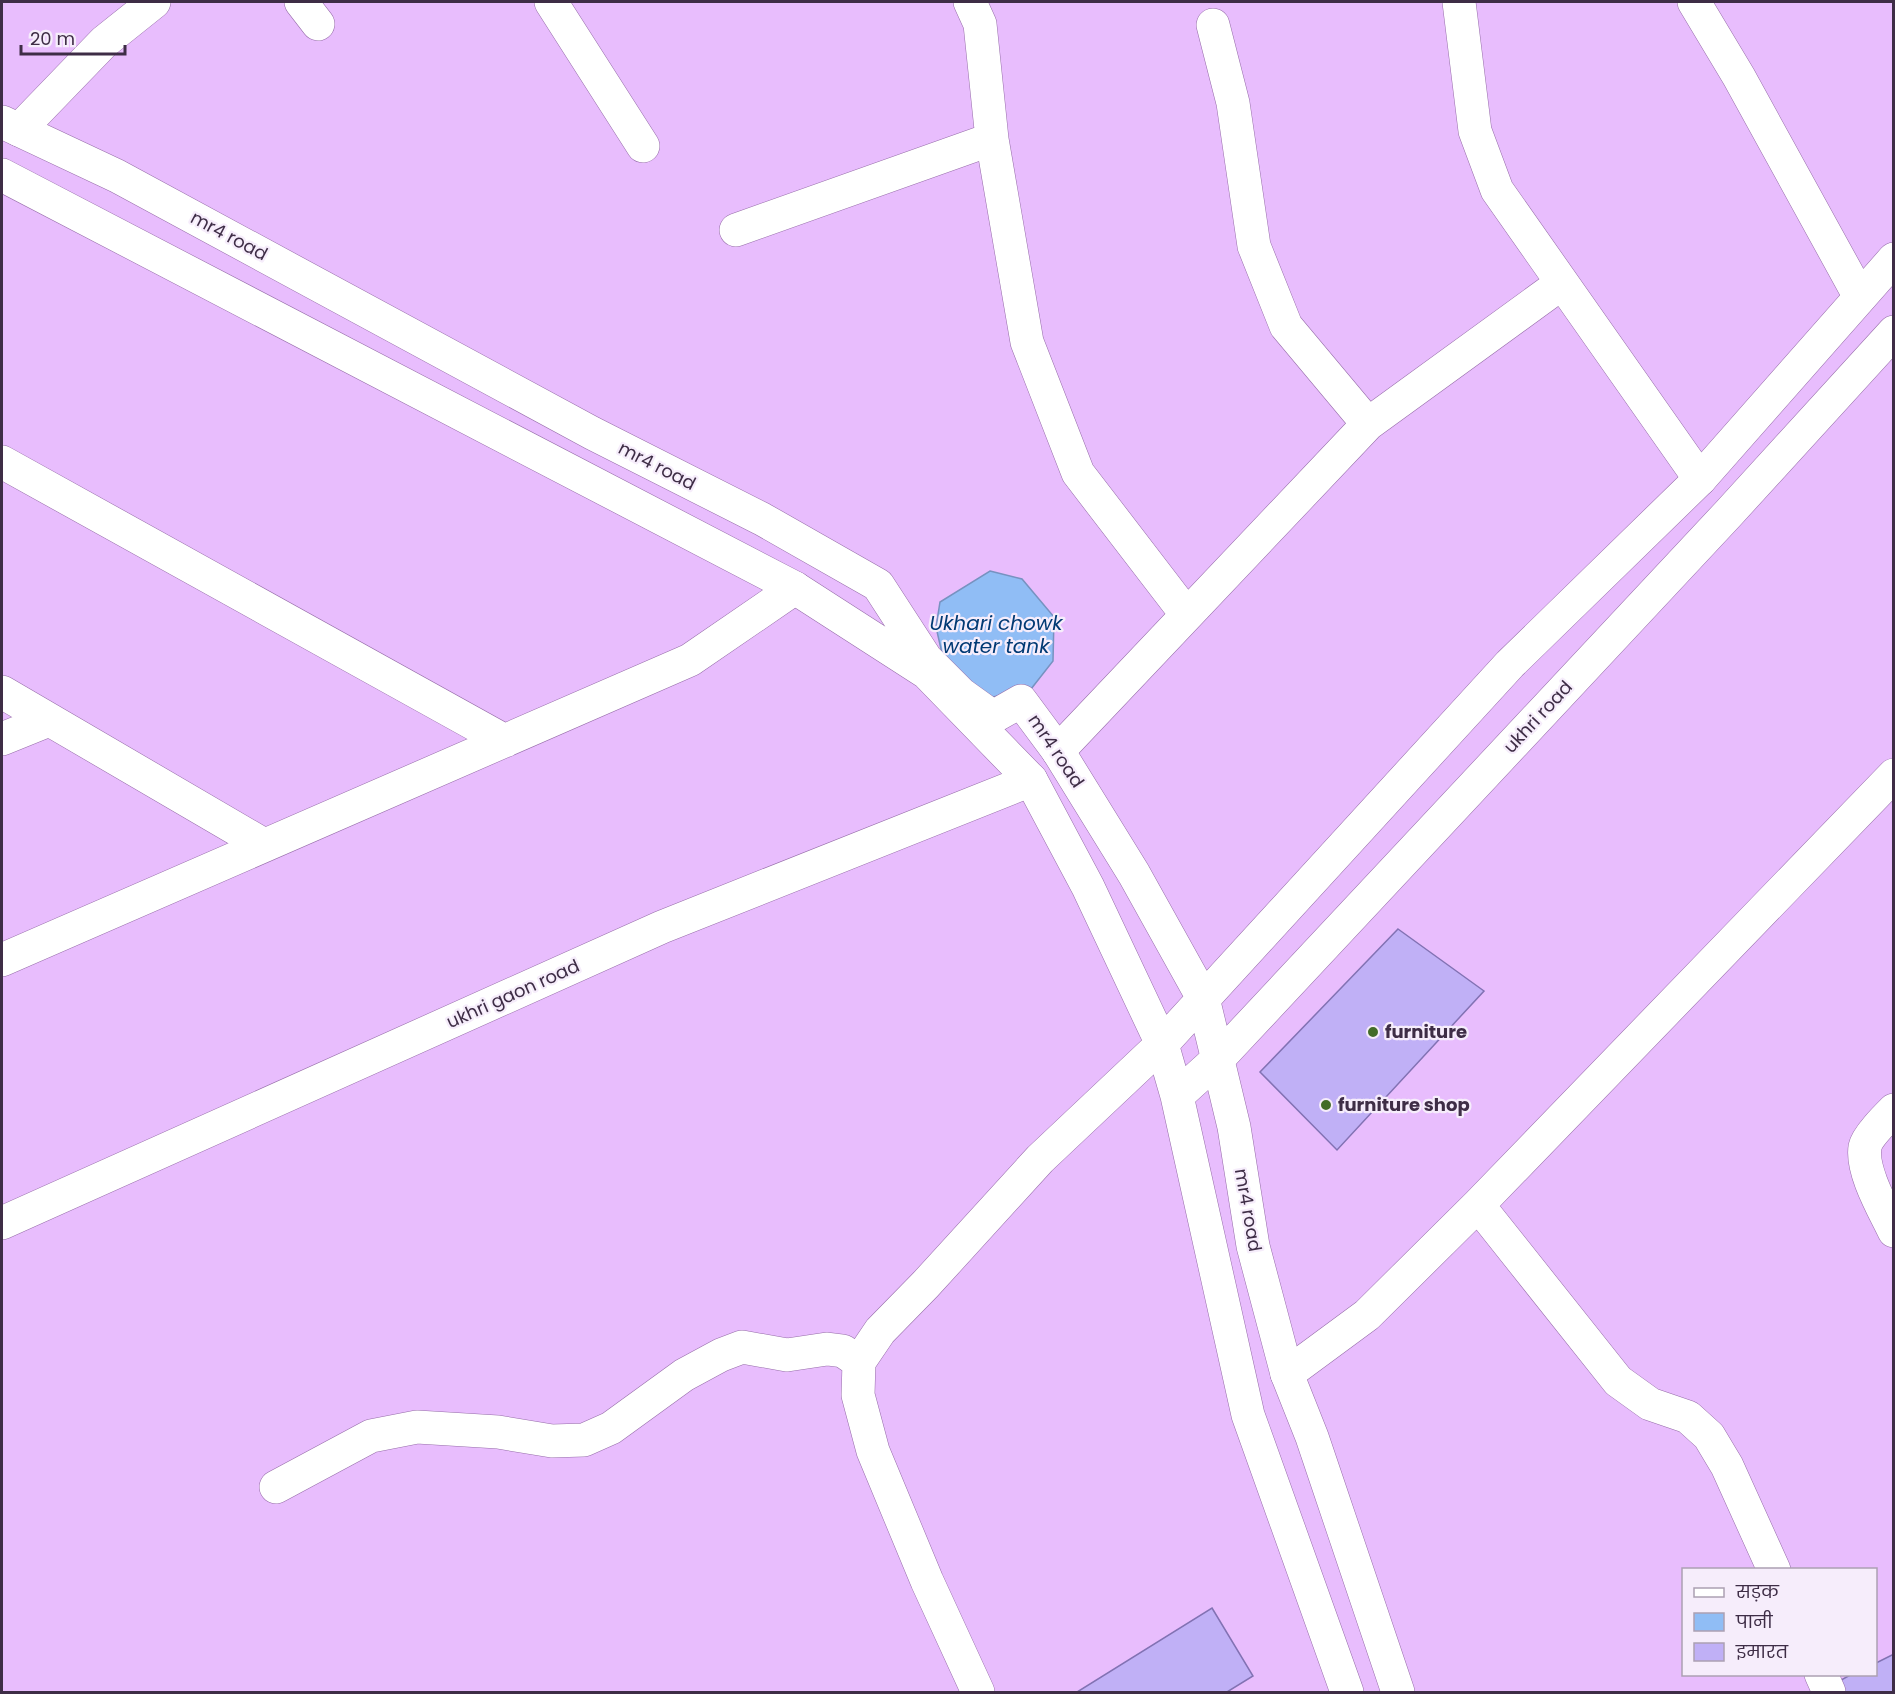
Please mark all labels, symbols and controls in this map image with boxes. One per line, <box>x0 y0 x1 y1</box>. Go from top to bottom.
scale bar <box>21 18 124 56</box>
text: 20 m <box>30 26 75 51</box>
street label: mr4 road <box>186 205 272 266</box>
street label: mr4 road <box>614 435 700 496</box>
water label: Ukhari chowk water tank <box>930 609 1064 660</box>
street label: ukhri road <box>1498 675 1578 758</box>
street label: mr4 road <box>1023 709 1090 793</box>
street label: ukhri gaon road <box>442 953 583 1034</box>
place label: furniture <box>1385 1019 1467 1044</box>
marker: furniture <box>1366 1025 1380 1039</box>
place label: furniture shop <box>1338 1092 1470 1117</box>
marker: furniture shop <box>1319 1098 1333 1112</box>
street label: mr4 road <box>1229 1166 1268 1253</box>
legend <box>1682 1568 1877 1676</box>
text: सड़क <box>1735 1579 1780 1604</box>
text: पानी <box>1735 1609 1773 1634</box>
text: इमारत <box>1735 1639 1789 1664</box>

